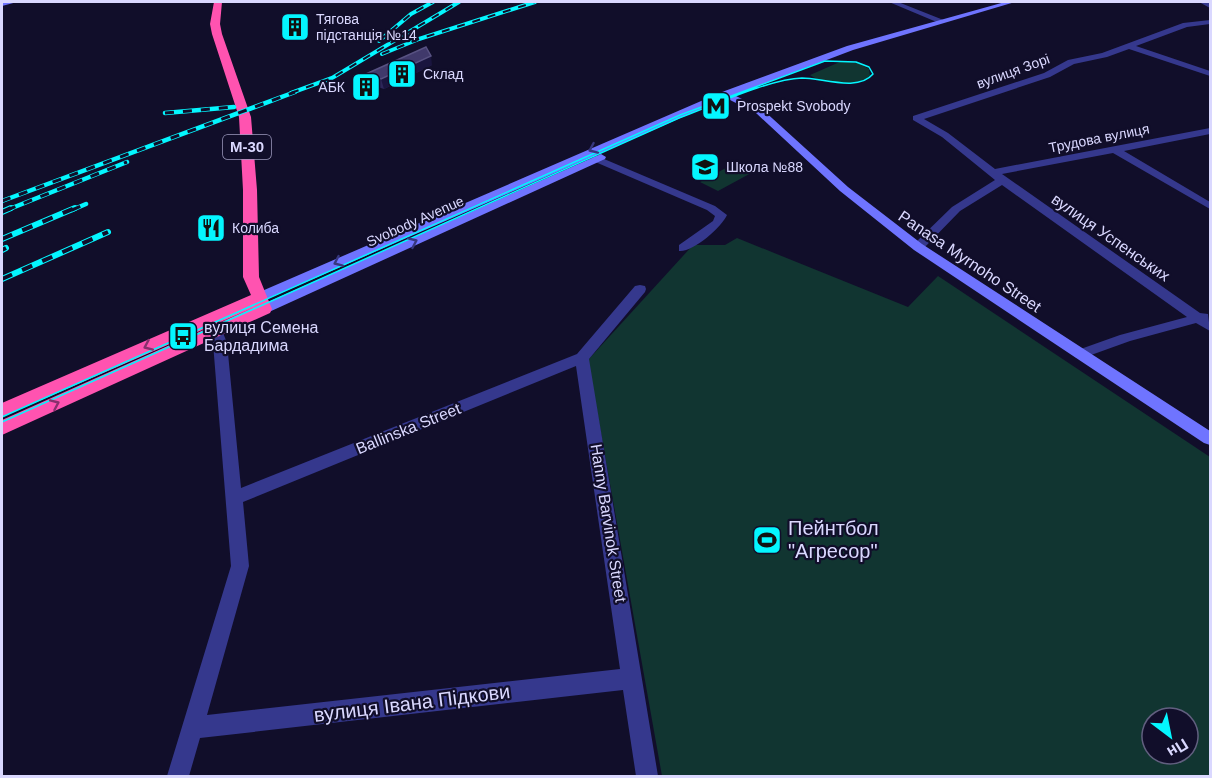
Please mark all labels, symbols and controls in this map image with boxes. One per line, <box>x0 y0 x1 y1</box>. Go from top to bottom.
building icon: Тягова пiдстанцiя №14 <box>279 11 311 43</box>
place label: Тягова пiдстанцiя №14 <box>316 11 417 43</box>
street label: вулиця Зорі <box>974 50 1052 92</box>
building icon: Склад <box>386 58 418 90</box>
place label: Склад <box>423 66 464 82</box>
building icon: АБК <box>350 71 382 103</box>
place label: АБК <box>318 79 346 95</box>
metro station icon: Prospekt Svobody <box>700 90 732 122</box>
place label: Prospekt Svobody <box>737 98 851 114</box>
street label: Трудова вулиця <box>1047 120 1151 156</box>
road number: М-30 <box>223 135 271 159</box>
one-way arrow <box>589 142 600 154</box>
school or university icon: Школа №88 <box>689 151 721 183</box>
place label: Школа №88 <box>726 159 803 175</box>
street label: вулиця Успенських <box>1048 190 1173 285</box>
street label: Svobody Avenue <box>364 192 466 250</box>
street label: Panasa Myrnoho Street <box>895 207 1045 316</box>
restaurant icon: Колиба <box>195 212 227 244</box>
place label: Колиба <box>232 220 279 236</box>
one-way arrow <box>407 237 418 249</box>
one-way arrow <box>333 255 344 267</box>
place label: вулиця Семена Бардадима <box>204 319 319 354</box>
bus stop icon: вулиця Семена Бардадима <box>167 320 199 352</box>
one-way arrow <box>144 338 155 350</box>
one-way arrow <box>48 399 59 411</box>
street label: Ballinska Street <box>353 400 463 457</box>
street label: Hanny Barvinok Street <box>588 443 630 604</box>
place label: Пейнтбол "Агресор" <box>788 517 879 562</box>
sports icon: Пейнтбол "Агресор" <box>751 524 783 556</box>
street label: вулиця Івана Підкови <box>313 680 511 726</box>
north arrow <box>1140 706 1200 766</box>
text: Пн <box>1164 735 1191 761</box>

